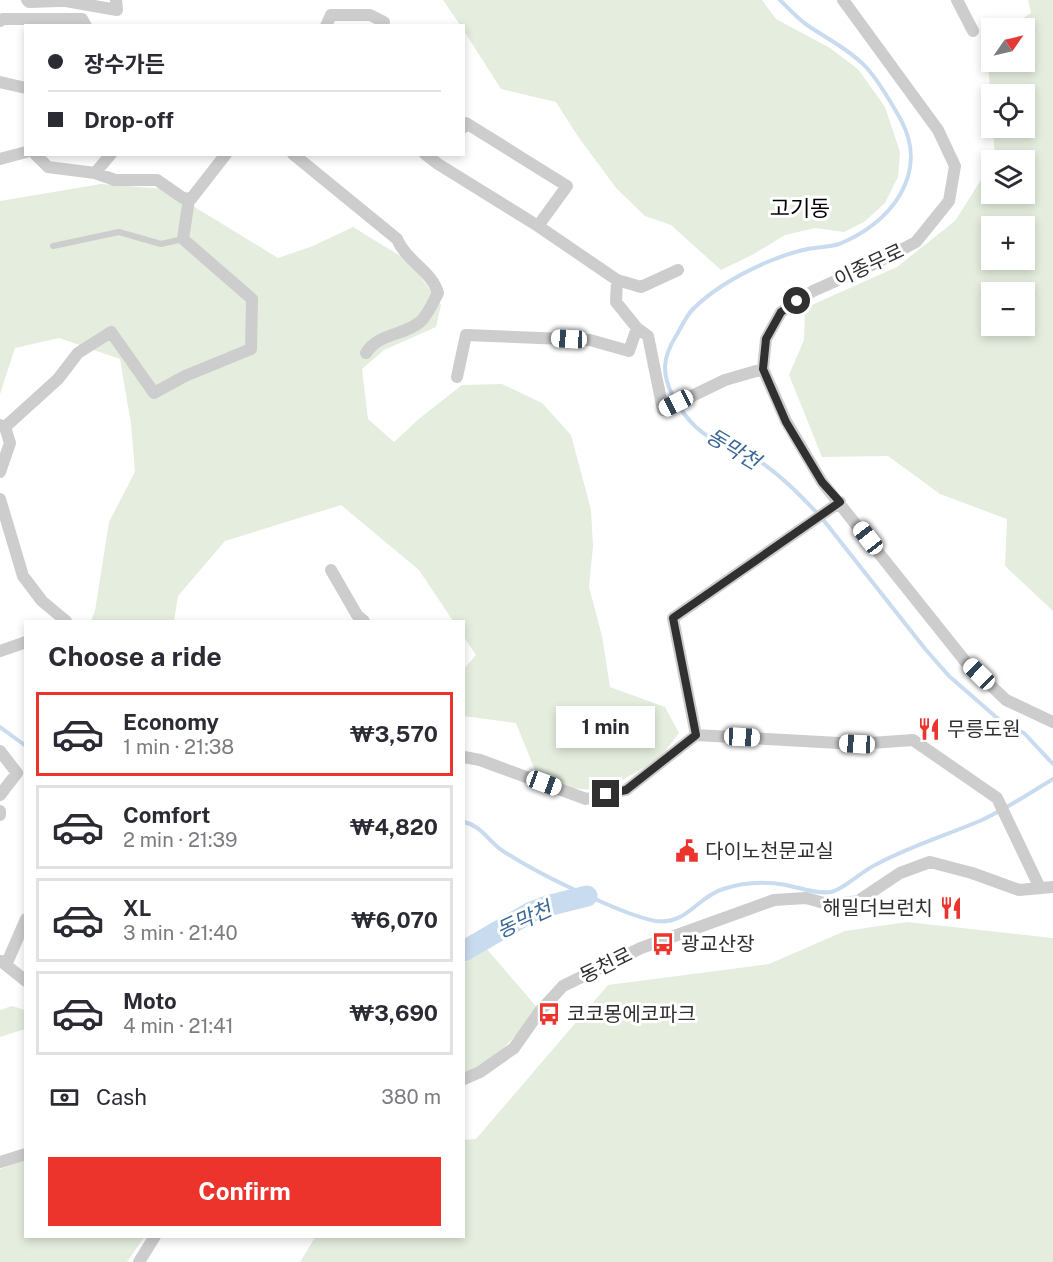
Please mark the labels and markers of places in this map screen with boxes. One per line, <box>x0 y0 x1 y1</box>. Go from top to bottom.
restaurant icon: 무릉도원 <box>916 716 942 742</box>
place label: 무릉도원 <box>947 717 1021 741</box>
public building icon: 다이노천문교실 <box>674 838 700 864</box>
place label: 다이노천문교실 <box>705 839 834 863</box>
restaurant icon: 해밀더브런치 <box>938 895 964 921</box>
place label: 해밀더브런치 <box>823 896 933 920</box>
bus stop icon: 광교산장 <box>650 931 676 957</box>
place label: 광교산장 <box>681 932 755 956</box>
bus stop icon: 코코몽에코파크 <box>536 1001 562 1027</box>
place label: 코코몽에코파크 <box>567 1002 696 1026</box>

